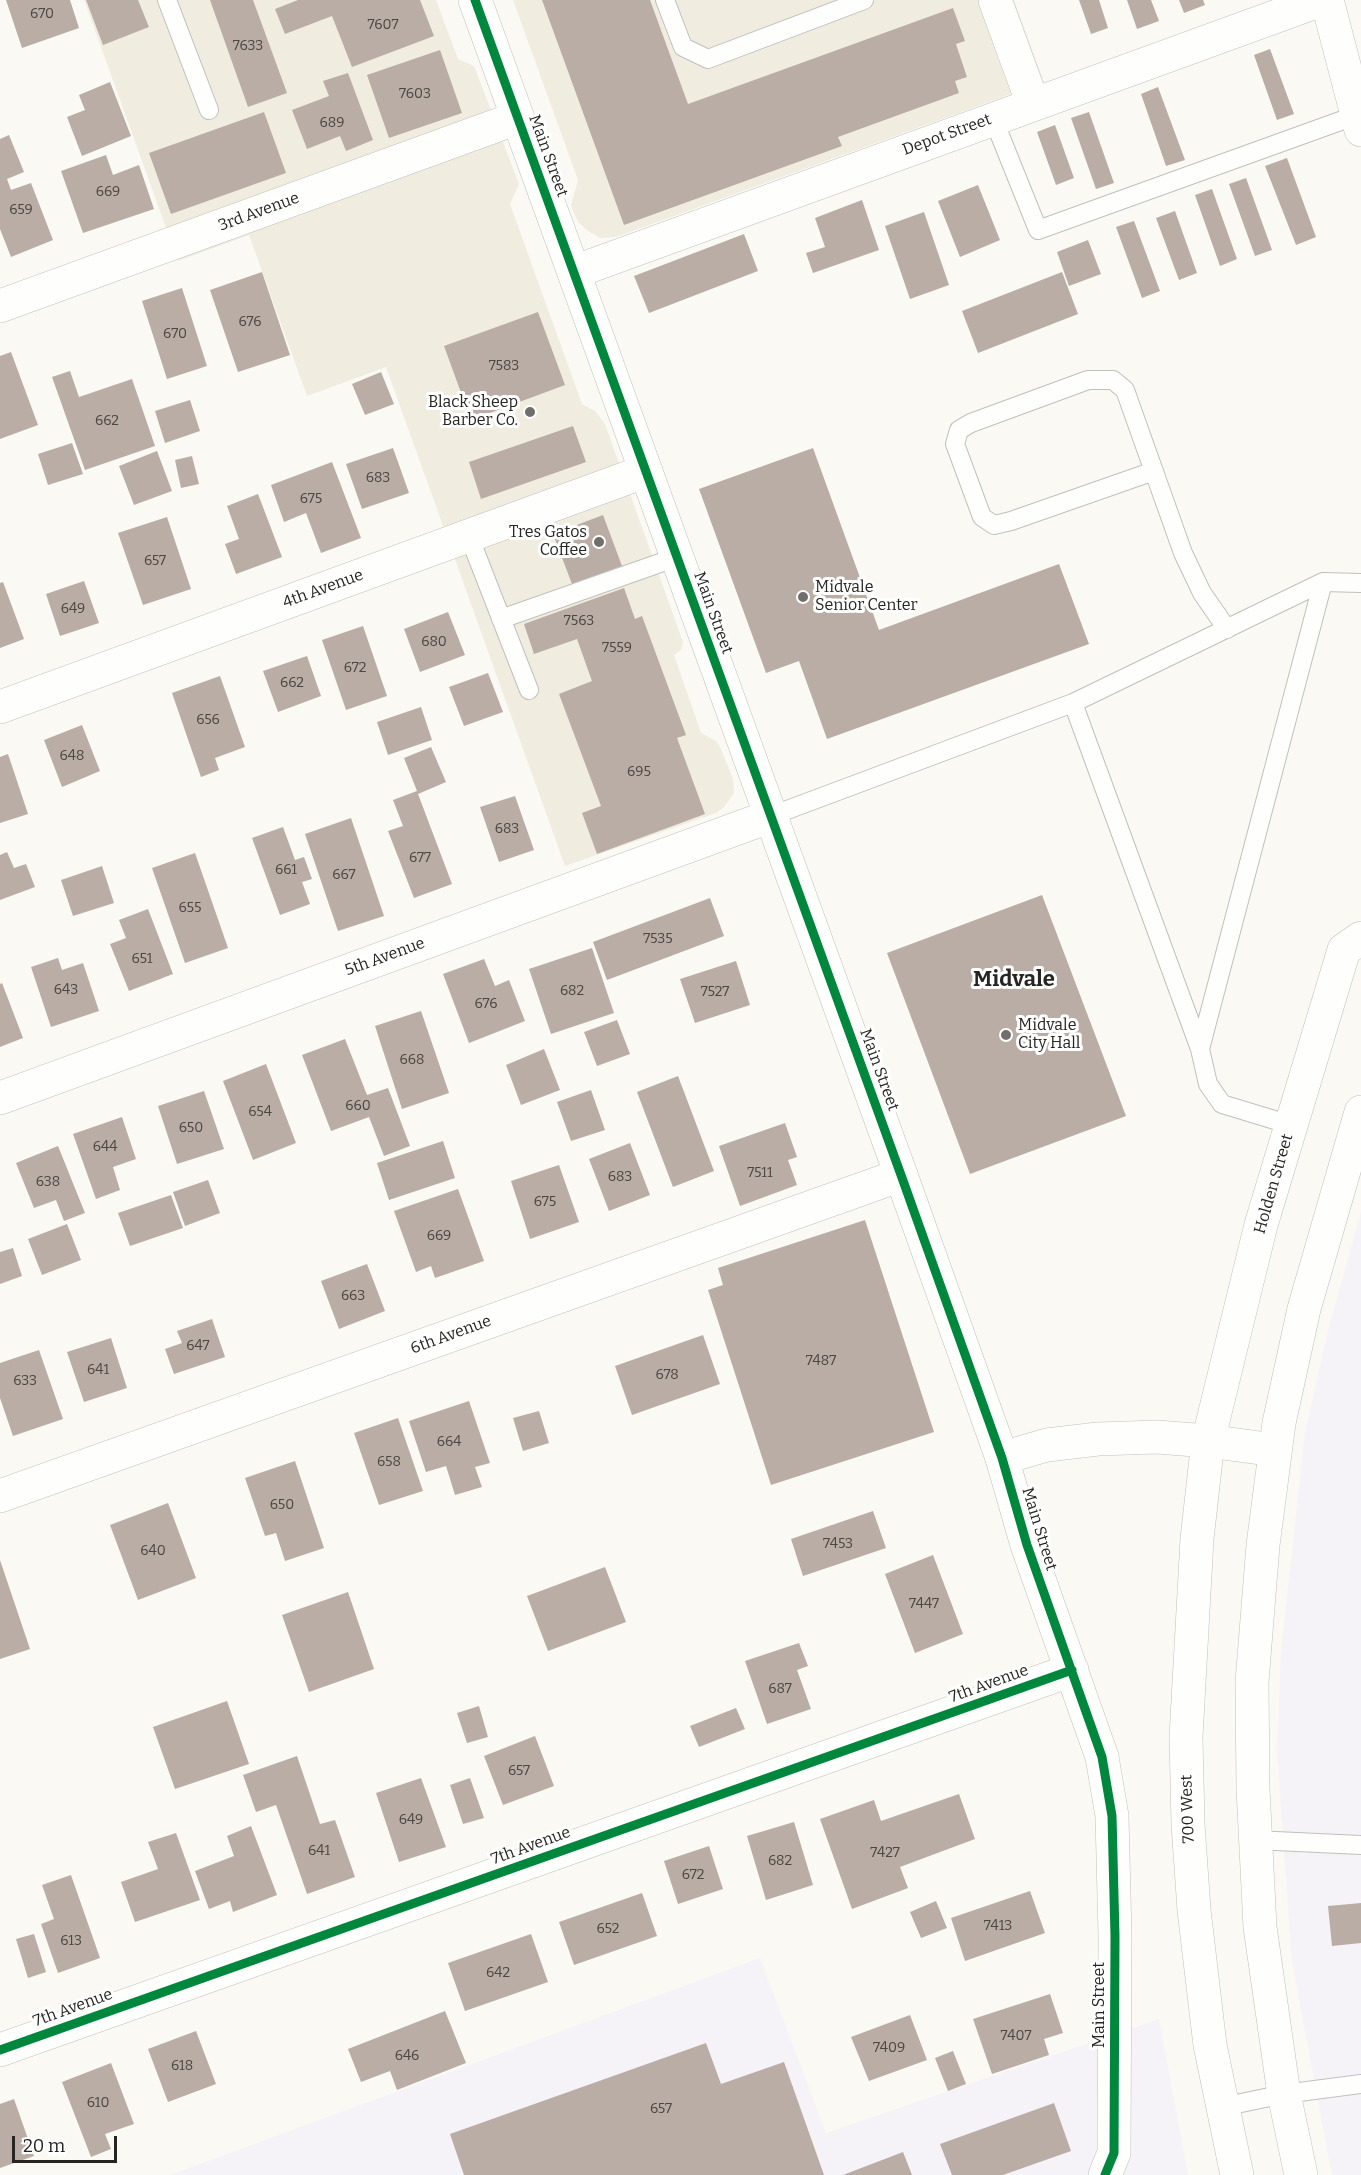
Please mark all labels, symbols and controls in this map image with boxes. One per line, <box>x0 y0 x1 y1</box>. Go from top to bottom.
house number: 670 <box>30 6 54 22</box>
house number: 7607 <box>367 17 399 33</box>
house number: 7633 <box>233 38 263 54</box>
house number: 7603 <box>399 86 431 102</box>
street label: Depot Street <box>900 110 994 160</box>
street label: Main Street <box>524 112 572 200</box>
house number: 689 <box>320 115 344 131</box>
house number: 669 <box>96 184 120 200</box>
street label: 3rd Avenue <box>216 189 302 235</box>
house number: 659 <box>9 202 33 218</box>
house number: 676 <box>238 314 262 330</box>
house number: 670 <box>163 326 187 342</box>
house number: 7583 <box>489 358 519 374</box>
place label: Black Sheep Barber Co. <box>428 393 518 431</box>
marker: Black Sheep Barber Co. <box>523 405 537 419</box>
house number: 662 <box>95 413 119 429</box>
house number: 683 <box>366 470 390 486</box>
house number: 675 <box>300 491 322 507</box>
place label: Tres Gatos Coffee <box>509 523 587 561</box>
marker: Tres Gatos Coffee <box>592 535 606 549</box>
house number: 657 <box>144 553 166 569</box>
street label: 4th Avenue <box>280 566 366 612</box>
street label: Main Street <box>689 569 737 657</box>
place label: Midvale Senior Center <box>815 578 918 616</box>
marker: Midvale Senior Center <box>796 590 810 604</box>
house number: 649 <box>61 601 85 617</box>
house number: 7563 <box>564 613 594 629</box>
house number: 680 <box>421 634 447 650</box>
house number: 7559 <box>602 640 632 656</box>
house number: 672 <box>344 660 366 676</box>
house number: 662 <box>280 675 304 691</box>
house number: 656 <box>196 712 220 728</box>
house number: 648 <box>60 748 84 764</box>
house number: 695 <box>627 764 651 780</box>
house number: 683 <box>495 821 519 837</box>
house number: 677 <box>409 850 431 866</box>
house number: 661 <box>275 862 297 878</box>
house number: 667 <box>332 867 356 883</box>
house number: 655 <box>179 900 201 916</box>
house number: 7535 <box>643 931 673 947</box>
street label: 5th Avenue <box>342 934 428 980</box>
house number: 651 <box>132 951 152 967</box>
district label: Midvale <box>973 967 1055 993</box>
house number: 643 <box>54 982 78 998</box>
house number: 682 <box>560 983 584 999</box>
house number: 7527 <box>701 984 729 1000</box>
house number: 676 <box>474 996 498 1012</box>
place label: Midvale City Hall <box>1018 1016 1080 1054</box>
street label: Main Street <box>855 1026 903 1114</box>
marker: Midvale City Hall <box>999 1028 1013 1042</box>
house number: 668 <box>400 1052 424 1068</box>
house number: 660 <box>345 1098 371 1114</box>
house number: 654 <box>248 1104 272 1120</box>
house number: 650 <box>179 1120 203 1136</box>
street label: Holden Street <box>1251 1132 1297 1236</box>
house number: 644 <box>93 1139 117 1155</box>
house number: 7511 <box>747 1165 773 1181</box>
house number: 683 <box>608 1169 632 1185</box>
house number: 638 <box>36 1174 60 1190</box>
house number: 675 <box>534 1194 556 1210</box>
house number: 669 <box>427 1228 451 1244</box>
house number: 663 <box>341 1288 365 1304</box>
street label: 6th Avenue <box>408 1312 494 1358</box>
house number: 647 <box>186 1338 210 1354</box>
house number: 7487 <box>806 1353 836 1369</box>
house number: 641 <box>87 1362 109 1378</box>
house number: 678 <box>655 1367 679 1383</box>
house number: 633 <box>13 1373 37 1389</box>
house number: 664 <box>437 1434 461 1450</box>
house number: 658 <box>377 1454 401 1470</box>
street label: Main Street <box>1017 1485 1061 1573</box>
house number: 650 <box>270 1497 294 1513</box>
house number: 7453 <box>823 1536 853 1552</box>
house number: 640 <box>140 1543 166 1559</box>
house number: 7447 <box>909 1596 939 1612</box>
street label: 7th Avenue <box>947 1661 1031 1707</box>
house number: 687 <box>768 1681 792 1697</box>
house number: 657 <box>508 1763 530 1779</box>
street label: 700 West <box>1177 1774 1199 1844</box>
house number: 649 <box>399 1812 423 1828</box>
street label: 7th Avenue <box>489 1823 573 1869</box>
house number: 641 <box>308 1843 330 1859</box>
house number: 7427 <box>870 1845 900 1861</box>
house number: 682 <box>768 1853 792 1869</box>
house number: 672 <box>682 1867 704 1883</box>
house number: 7413 <box>984 1918 1012 1934</box>
house number: 652 <box>597 1921 619 1937</box>
house number: 613 <box>60 1933 82 1949</box>
street label: Main Street <box>1090 1962 1110 2048</box>
house number: 642 <box>486 1965 510 1981</box>
street label: 7th Avenue <box>31 1985 115 2031</box>
house number: 7407 <box>1000 2028 1032 2044</box>
house number: 7409 <box>873 2040 905 2056</box>
house number: 646 <box>395 2048 419 2064</box>
house number: 618 <box>171 2058 193 2074</box>
house number: 610 <box>87 2095 109 2111</box>
house number: 657 <box>650 2101 672 2117</box>
scale bar <box>15 2124 120 2162</box>
text: 20 m <box>23 2135 65 2157</box>

